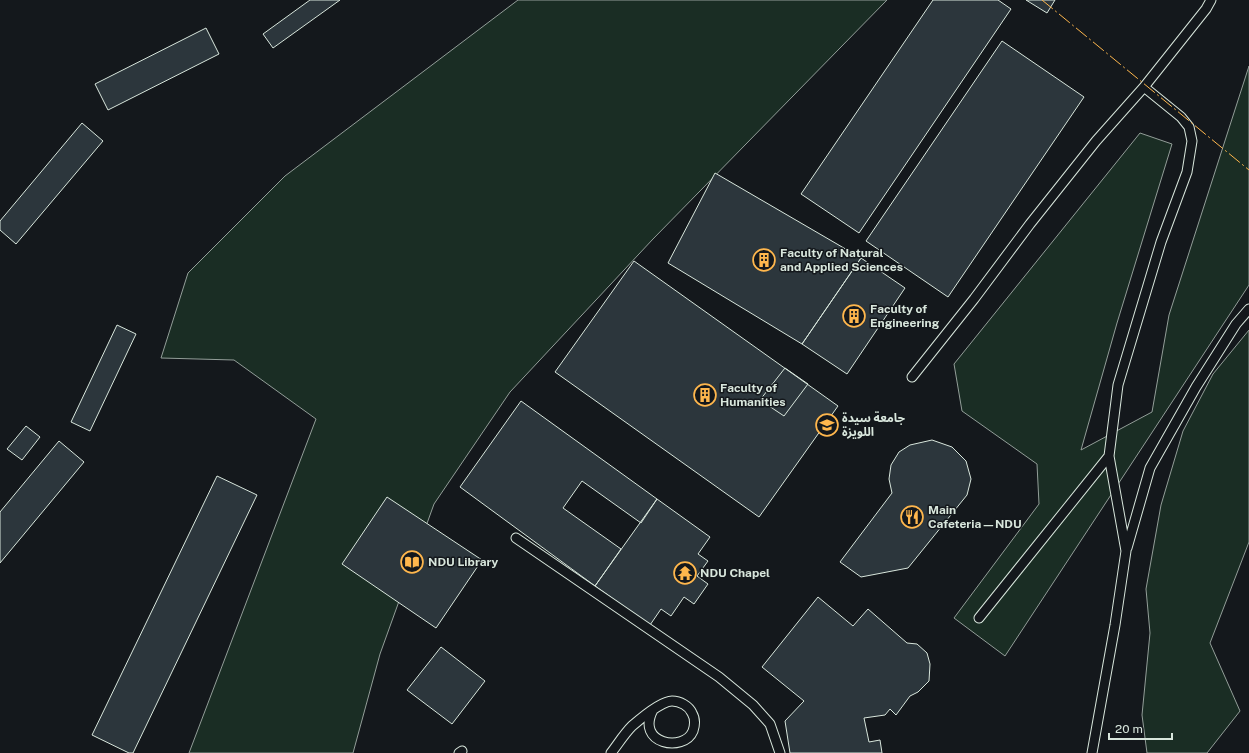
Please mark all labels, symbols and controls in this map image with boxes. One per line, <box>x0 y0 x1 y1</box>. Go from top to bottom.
place label: Faculty of Natural and Applied Sciences <box>780 246 903 274</box>
building icon: Faculty of Natural and Applied Sciences <box>751 247 777 273</box>
place label: Faculty of Engineering <box>870 302 940 330</box>
building icon: Faculty of Engineering <box>841 303 867 329</box>
place label: Faculty of Humanities <box>720 381 786 409</box>
building icon: Faculty of Humanities <box>692 382 718 408</box>
place label: جامعة سيدة اللويزة <box>842 411 906 439</box>
school or university icon: جامعة سيدة اللويزة <box>814 412 840 438</box>
place label: Main Cafeteria—NDU <box>928 503 1022 531</box>
restaurant icon: Main Cafeteria—NDU <box>899 504 925 530</box>
library icon: NDU Library <box>399 549 425 575</box>
place label: NDU Library <box>428 555 499 569</box>
temple icon: NDU Chapel <box>672 560 698 586</box>
place label: NDU Chapel <box>700 566 770 580</box>
scale bar <box>1109 715 1172 741</box>
text: 20 m <box>1115 722 1143 736</box>

